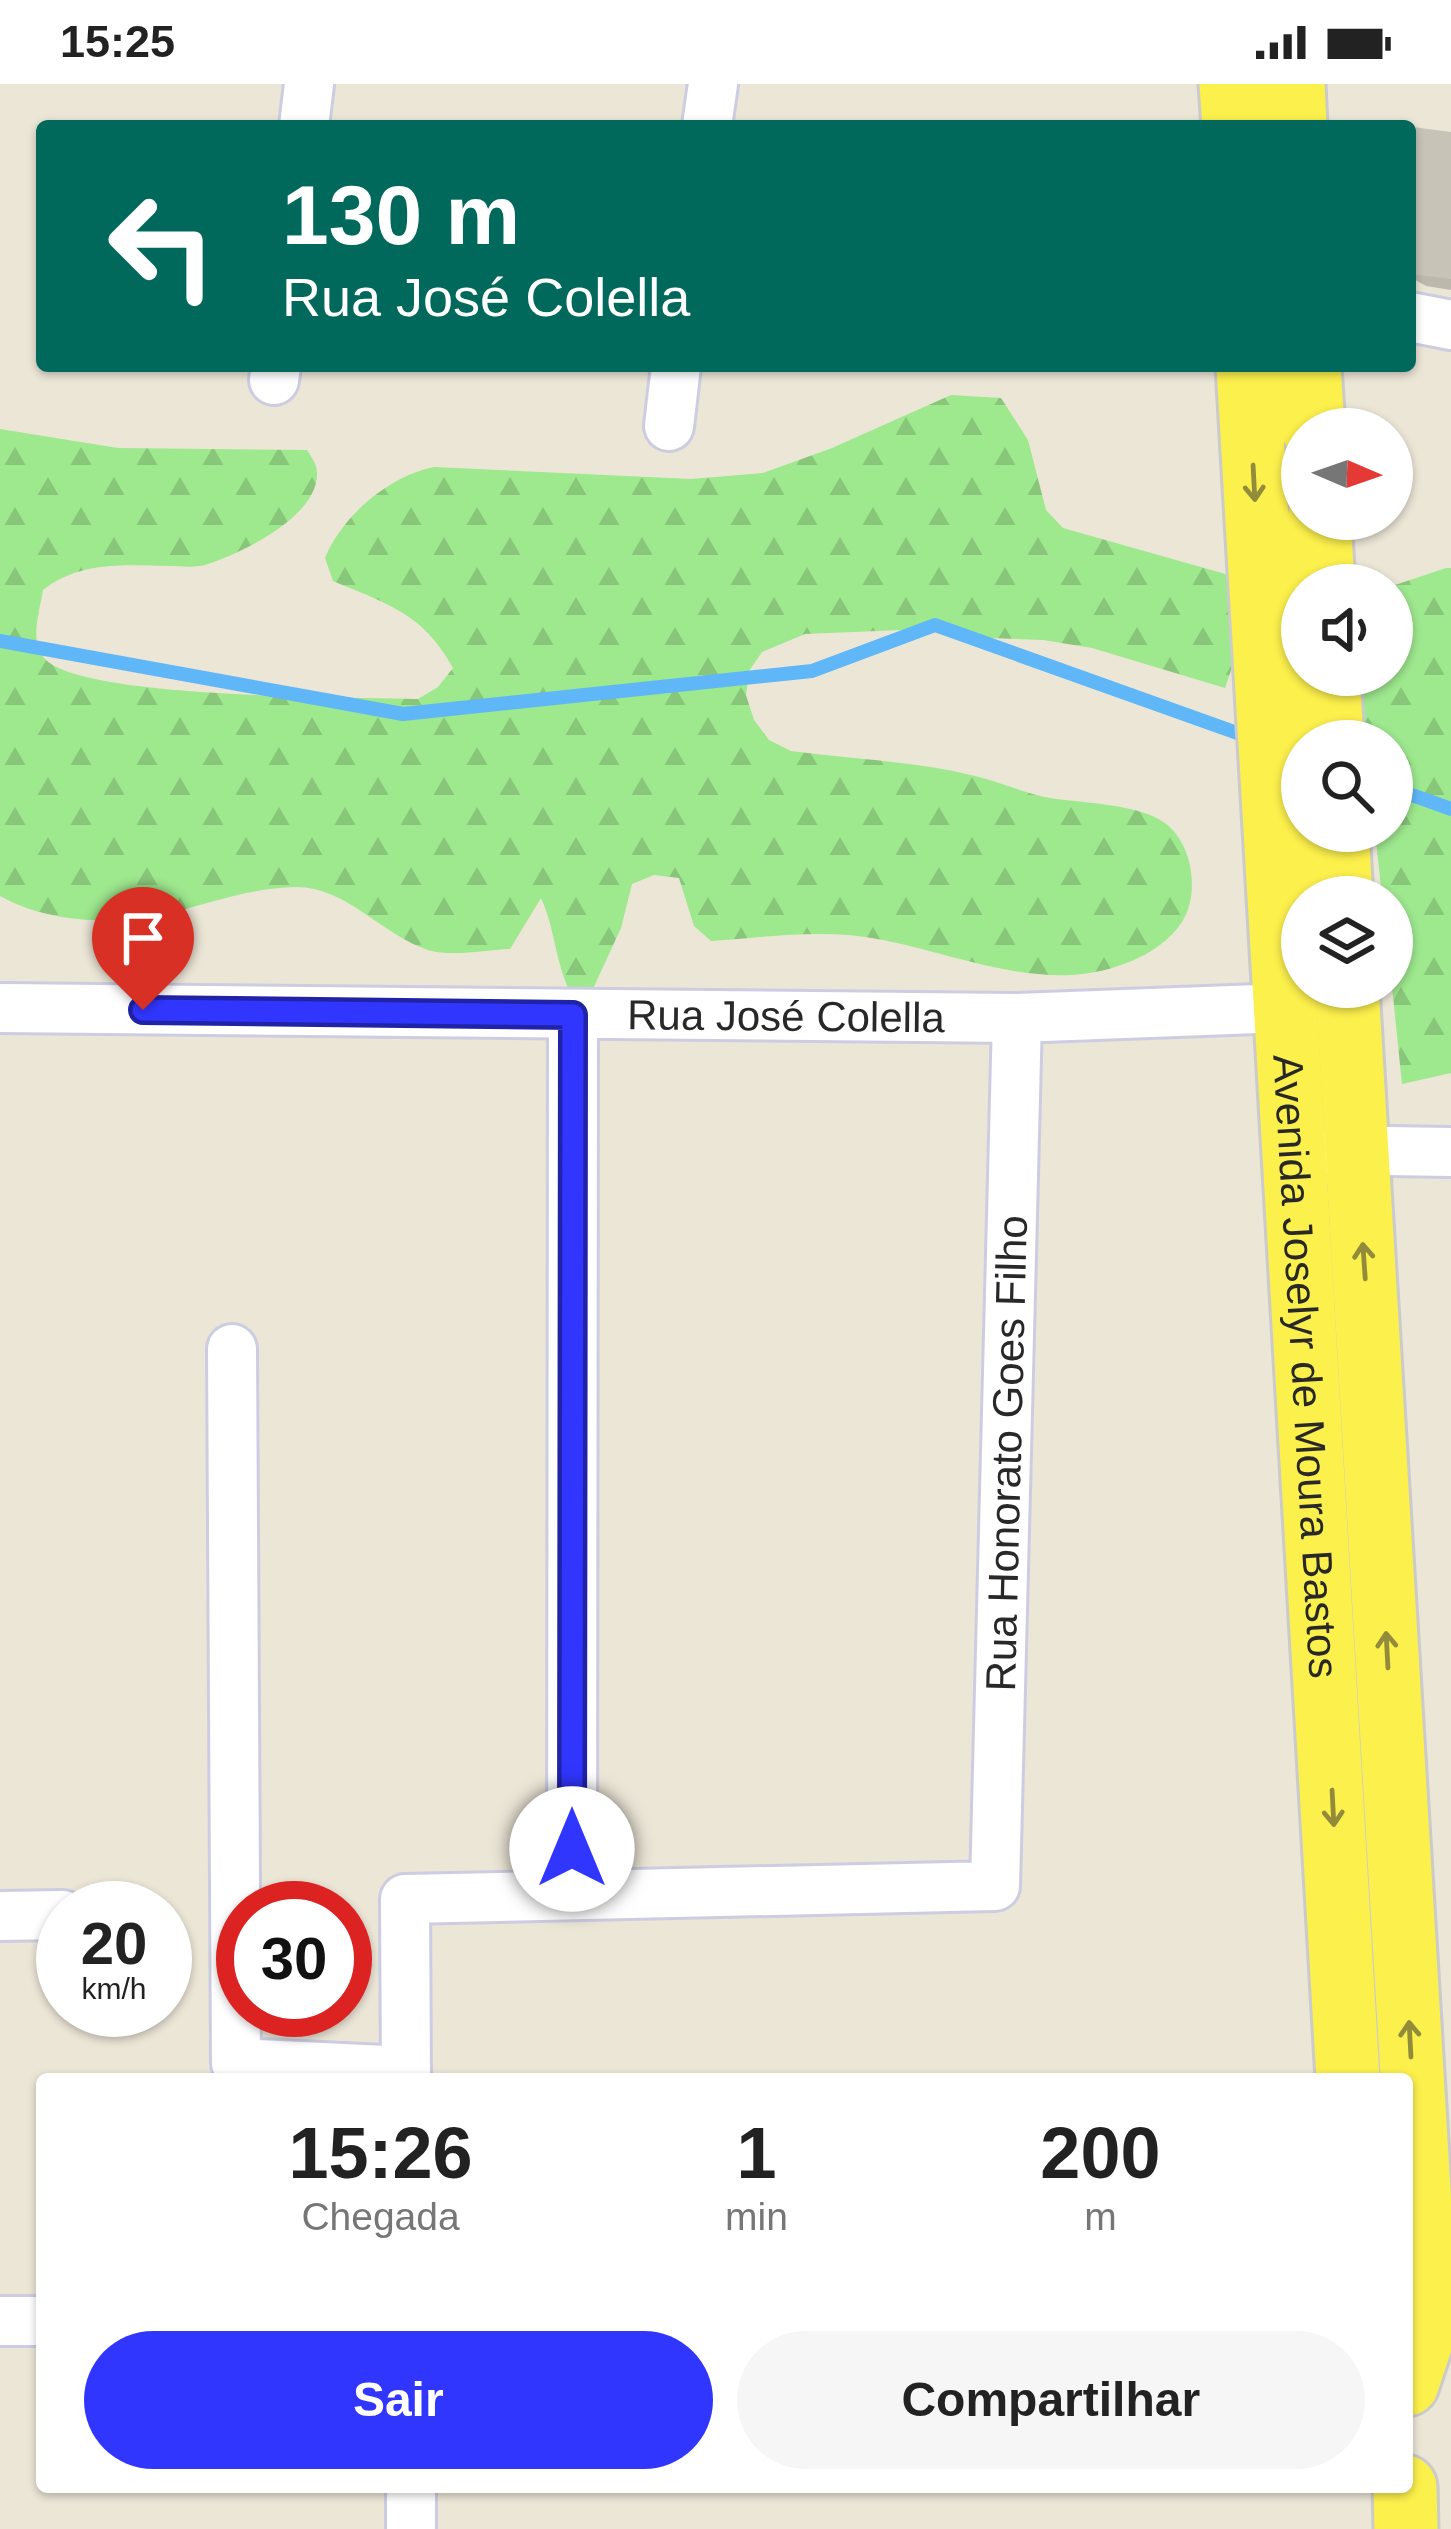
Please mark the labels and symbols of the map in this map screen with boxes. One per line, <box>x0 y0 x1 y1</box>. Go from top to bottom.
north arrow <box>1281 408 1413 540</box>
one-way arrow <box>1243 463 1266 502</box>
pin <box>92 887 194 1010</box>
street label: Rua José Colella <box>627 991 946 1041</box>
street label: Avenida Joselyr de Moura Bastos <box>1264 1053 1348 1680</box>
street label: Rua Honorato Goes Filho <box>977 1215 1036 1692</box>
one-way arrow <box>1352 1242 1375 1281</box>
one-way arrow <box>1375 1631 1398 1670</box>
position arrow <box>509 1786 635 1912</box>
one-way arrow <box>1321 1788 1344 1827</box>
speed limit sign: 30 <box>216 1881 372 2037</box>
one-way arrow <box>1399 2020 1422 2059</box>

